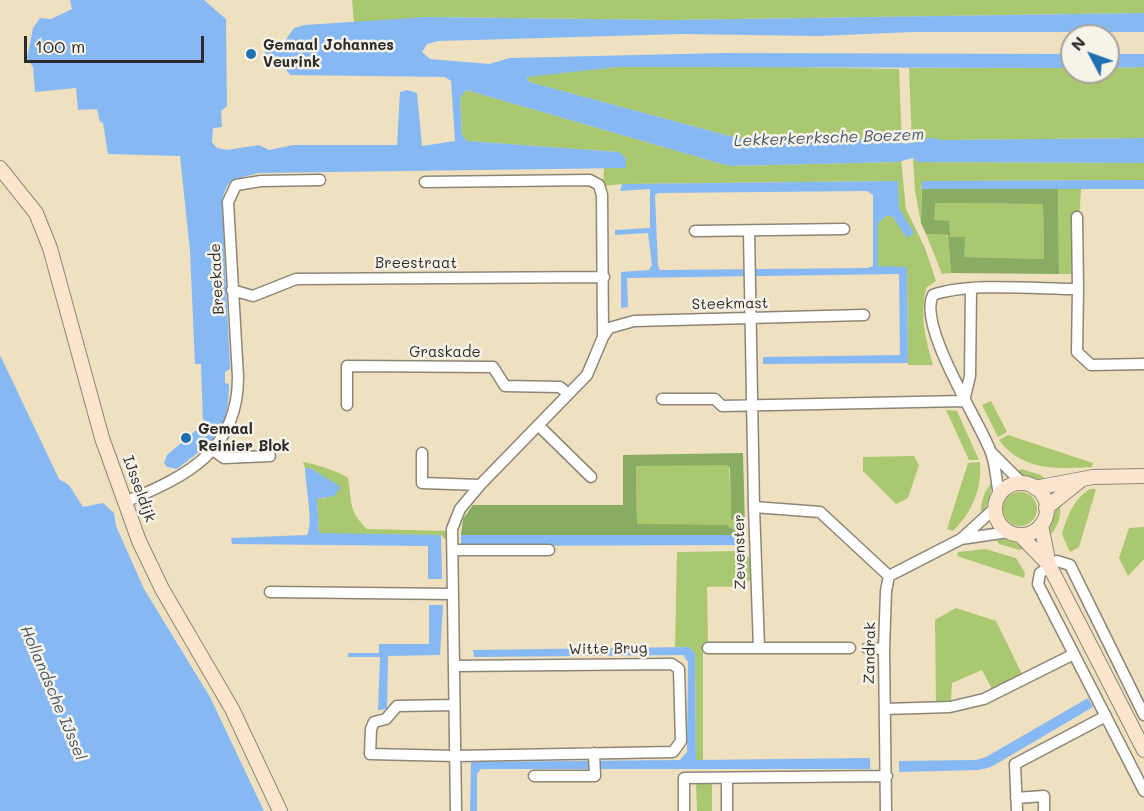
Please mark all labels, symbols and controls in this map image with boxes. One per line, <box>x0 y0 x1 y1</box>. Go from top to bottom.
scale bar <box>27 24 207 62</box>
north arrow <box>1060 24 1120 84</box>
text: N <box>1066 32 1089 55</box>
text: 100 m <box>35 34 85 58</box>
place label: Gemaal Johannes Veurink <box>263 36 394 71</box>
marker: Gemaal Johannes Veurink <box>244 47 258 61</box>
water label: Lekkerkerksche Boezem <box>734 125 924 151</box>
street label: Breekade <box>206 243 228 315</box>
street label: Breestraat <box>375 254 457 272</box>
street label: Steekmast <box>691 294 769 314</box>
street label: Graskade <box>409 343 481 361</box>
place label: Gemaal Reinier Blok <box>198 420 290 455</box>
marker: Gemaal Reinier Blok <box>179 431 193 445</box>
street label: IJsseldijk <box>119 453 159 525</box>
street label: Zevenster <box>730 514 750 590</box>
street label: Zandrak <box>860 622 880 684</box>
water label: Hollandsche IJssel <box>16 623 90 763</box>
street label: Witte Brug <box>568 639 648 659</box>

